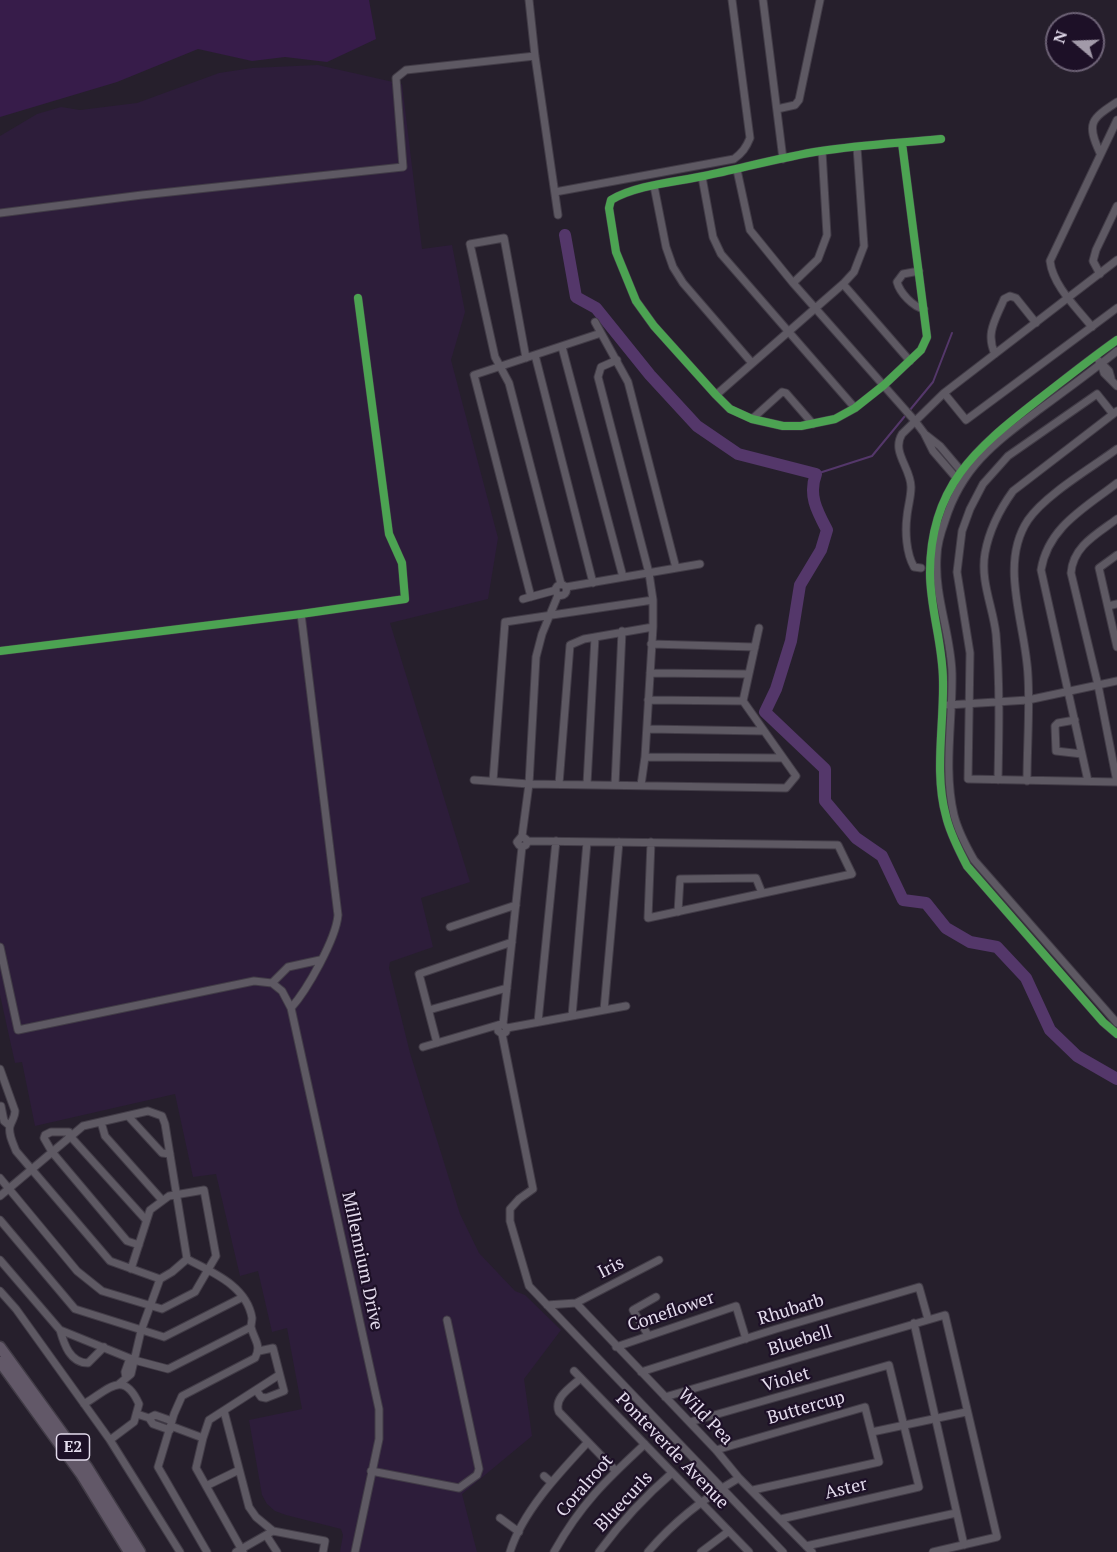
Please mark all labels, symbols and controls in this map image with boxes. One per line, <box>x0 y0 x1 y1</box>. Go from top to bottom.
north arrow <box>1045 12 1105 72</box>
text: N <box>1047 27 1072 46</box>
street label: Millennium Drive <box>337 1190 387 1332</box>
street label: Iris <box>594 1252 628 1284</box>
street label: Coneflower <box>625 1287 717 1337</box>
street label: Rhubarb <box>755 1290 827 1330</box>
street label: Bluebell <box>765 1321 835 1361</box>
street label: Violet <box>760 1363 812 1397</box>
street label: Wild Pea <box>673 1384 737 1450</box>
street label: Buttercup <box>765 1387 847 1429</box>
street label: Ponteverde Avenue <box>611 1388 733 1514</box>
road number: E2 <box>56 1434 90 1460</box>
street label: Coralroot <box>552 1450 618 1522</box>
street label: Bluecurls <box>591 1467 657 1537</box>
street label: Aster <box>823 1474 869 1504</box>

